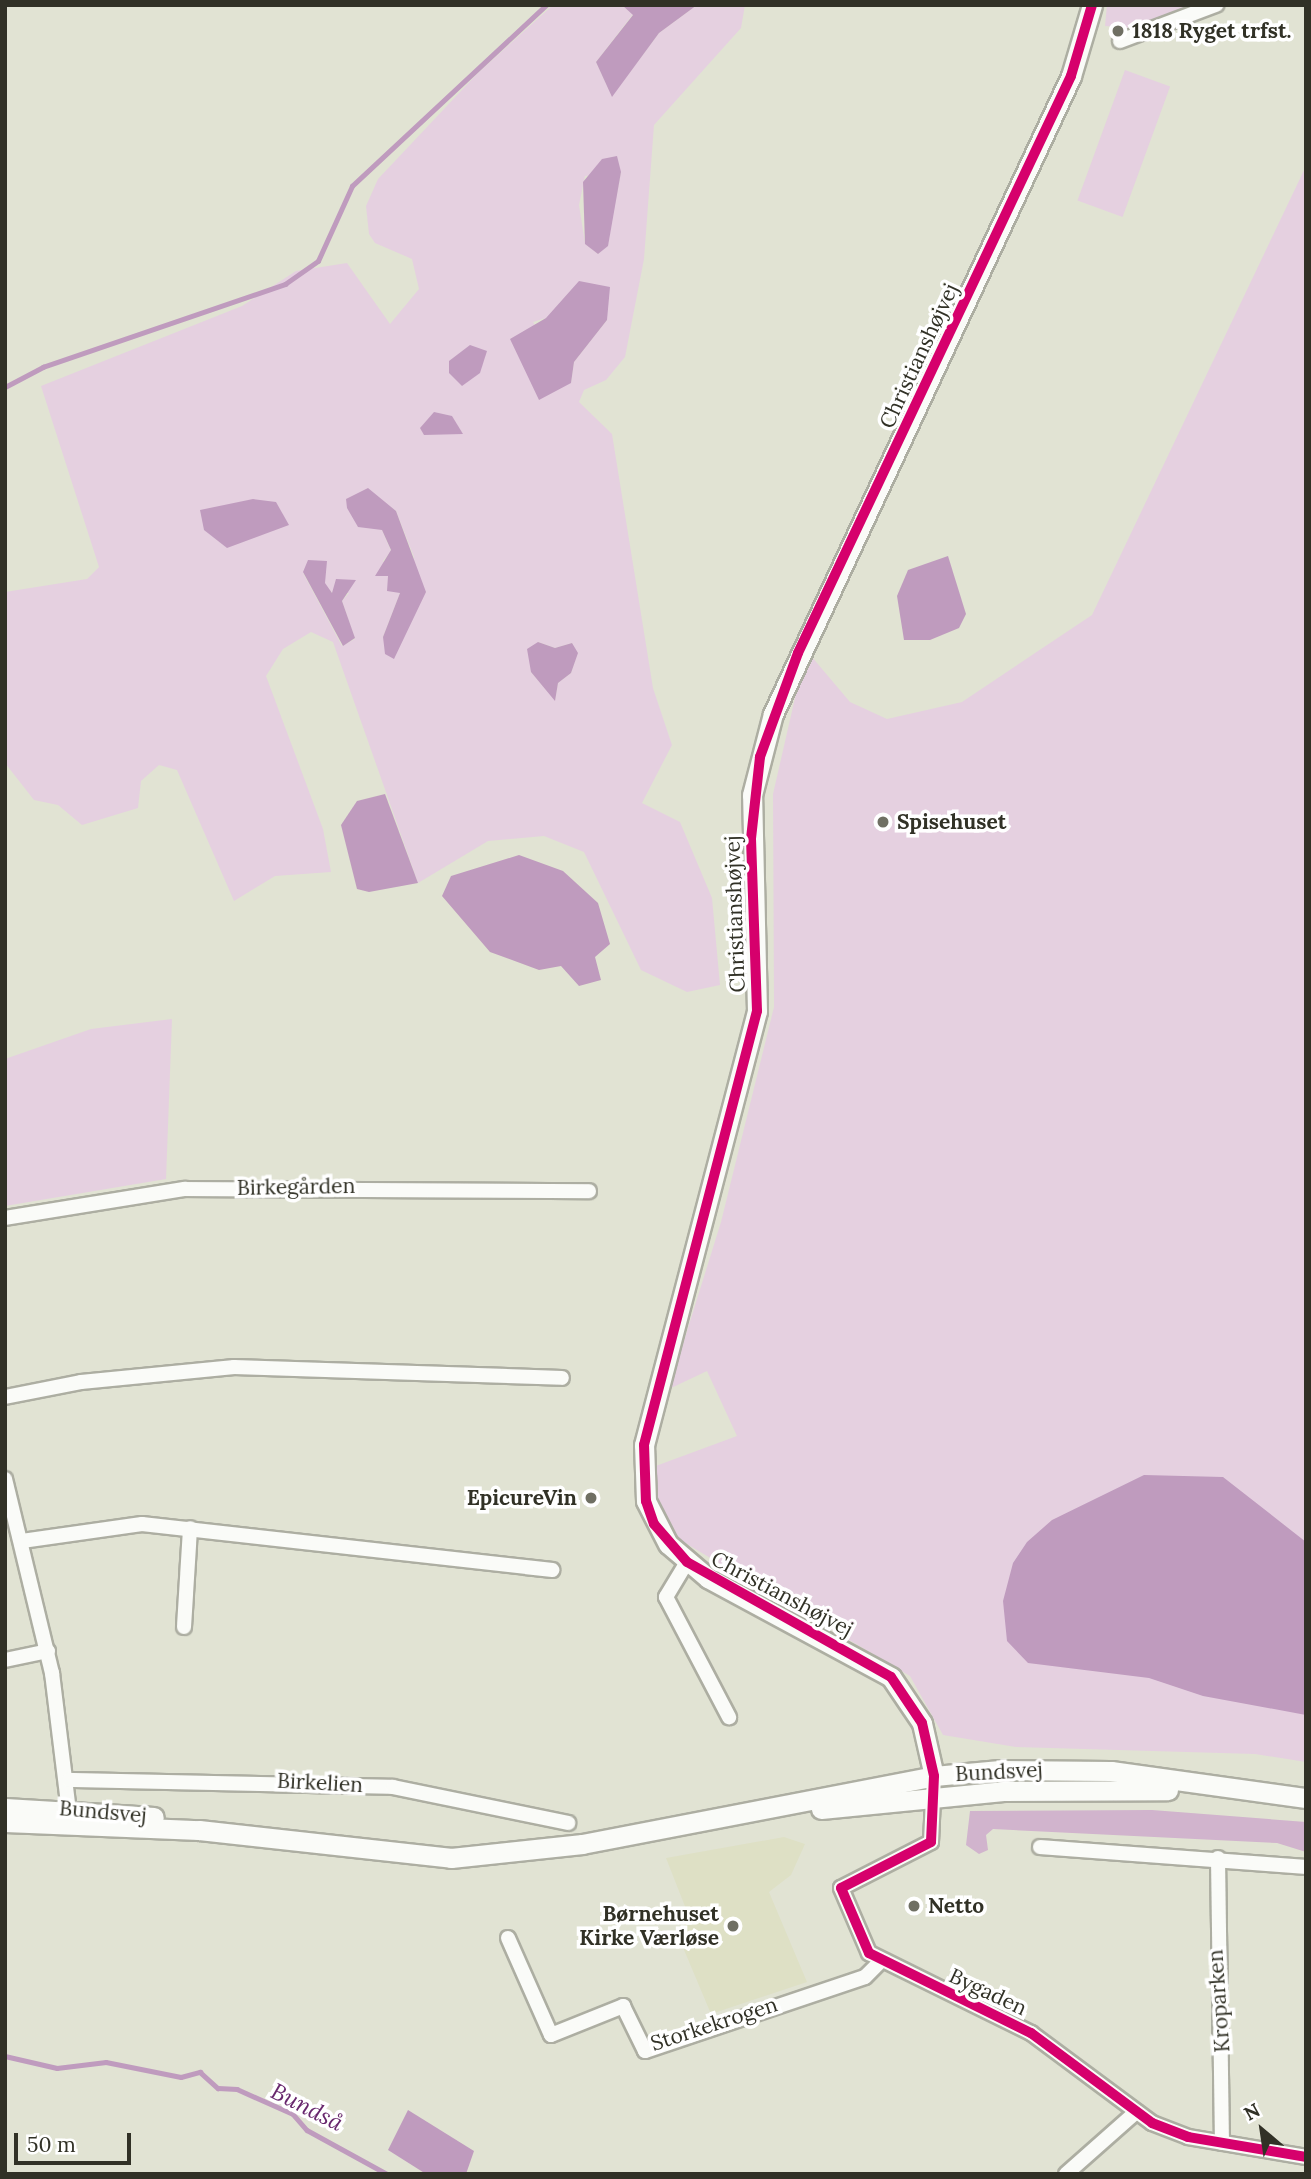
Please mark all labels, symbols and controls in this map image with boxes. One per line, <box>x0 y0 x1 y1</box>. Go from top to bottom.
place label: 1818 Ryget trfst. <box>1132 18 1291 44</box>
marker: 1818 Ryget trfst. <box>1110 23 1126 39</box>
street label: Christianshøjvej <box>874 280 964 432</box>
place label: Spisehuset <box>897 809 1006 835</box>
marker: Spisehuset <box>875 814 891 830</box>
street label: Christianshøjvej <box>720 835 750 993</box>
street label: Birkegården <box>237 1173 355 1201</box>
place label: EpicureVin <box>467 1485 577 1511</box>
marker: EpicureVin <box>583 1490 599 1506</box>
street label: Christianshøjvej <box>707 1546 857 1642</box>
street label: Bundsvej <box>954 1757 1044 1787</box>
street label: Birkelien <box>276 1768 364 1798</box>
street label: Bundsvej <box>58 1796 148 1828</box>
place label: Netto <box>928 1893 984 1919</box>
marker: Netto <box>906 1898 922 1914</box>
place label: Børnehuset Kirke Værløse <box>579 1901 719 1951</box>
marker: Børnehuset Kirke Værløse <box>725 1918 741 1934</box>
street label: Kroparken <box>1203 1949 1235 2053</box>
street label: Bygaden <box>945 1963 1031 2021</box>
street label: Storkekrogen <box>647 1992 781 2056</box>
water label: Bundså <box>266 2077 348 2137</box>
north arrow <box>1227 2095 1297 2165</box>
text: N <box>1240 2098 1264 2126</box>
scale bar <box>18 2120 135 2164</box>
text: 50 m <box>27 2131 76 2158</box>

